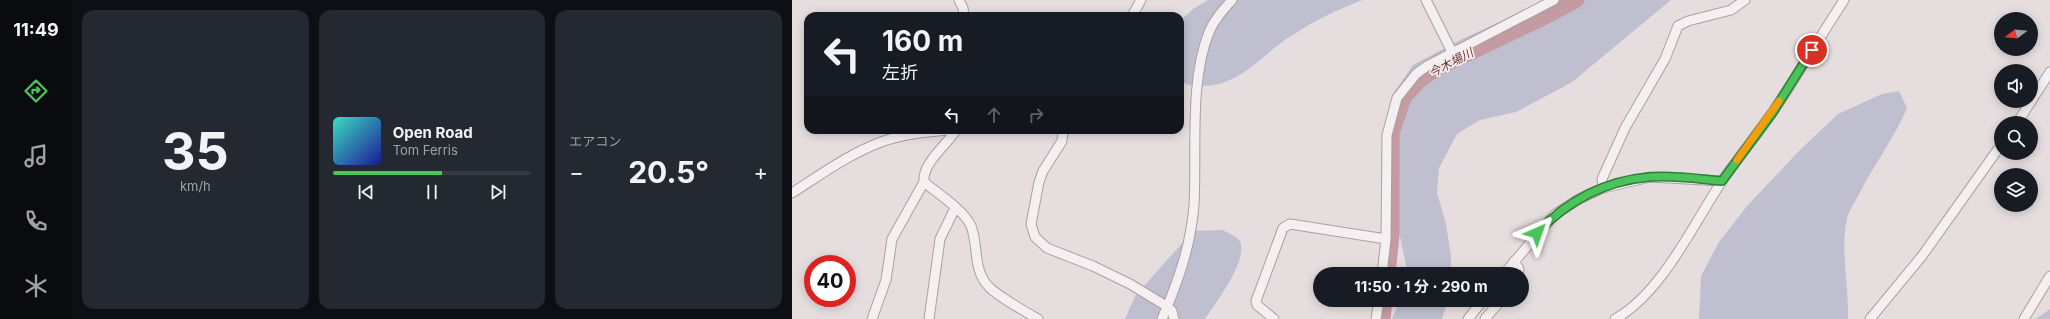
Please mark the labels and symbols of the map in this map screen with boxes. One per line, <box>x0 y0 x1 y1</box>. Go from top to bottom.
north arrow <box>1994 12 2038 56</box>
pin <box>1795 33 1829 67</box>
water label: 今木場川 <box>1426 44 1477 80</box>
position arrow <box>1516 212 1558 254</box>
speed limit sign: 40 <box>804 255 856 307</box>

